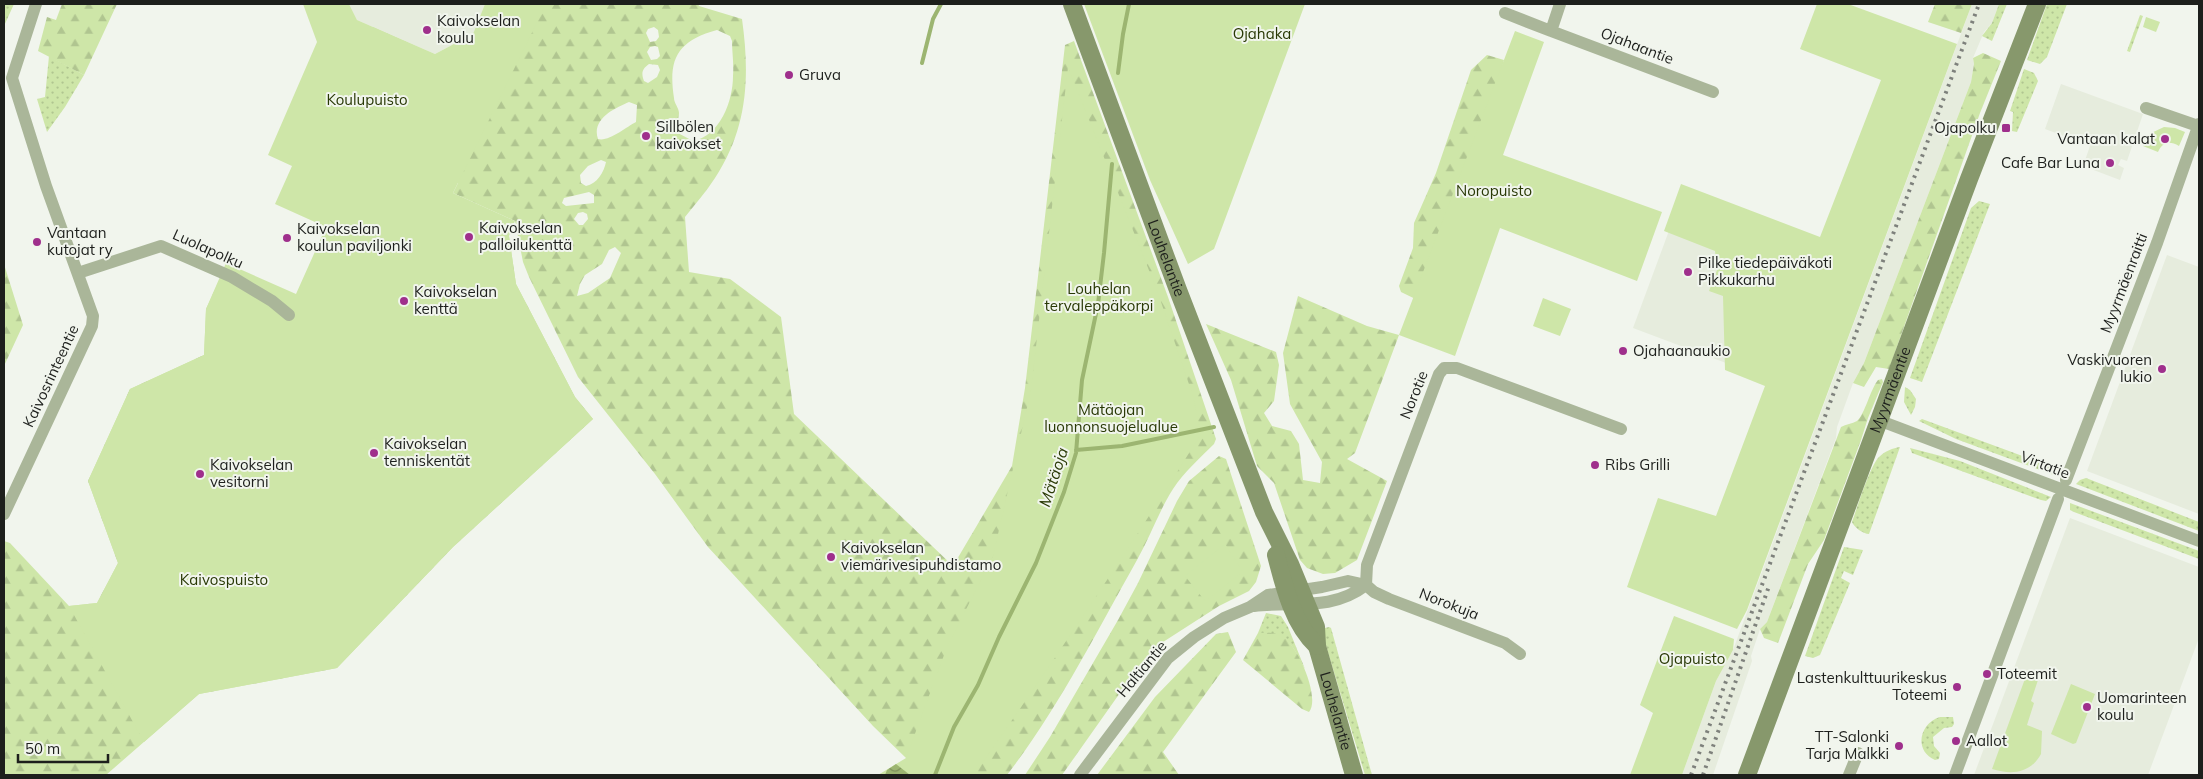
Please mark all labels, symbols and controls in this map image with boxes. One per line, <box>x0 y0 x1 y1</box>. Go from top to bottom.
place label: Kaivokselan koulu <box>437 11 520 47</box>
street label: Ojahaantie <box>1598 23 1676 68</box>
marker: Kaivokselan koulu <box>421 24 433 36</box>
park label: Ojahaka <box>1233 24 1291 43</box>
place label: Gruva <box>799 65 841 84</box>
marker: Gruva <box>783 69 795 81</box>
park label: Koulupuisto <box>326 90 408 109</box>
place label: Sillbölen kaivokset <box>656 117 721 153</box>
place label: Ojapolku <box>1934 118 1996 137</box>
marker: Ojapolku <box>2000 122 2012 134</box>
place label: Vantaan kalat <box>2057 129 2155 148</box>
marker: Sillbölen kaivokset <box>640 130 652 142</box>
marker: Vantaan kalat <box>2159 133 2171 145</box>
place label: Cafe Bar Luna <box>2001 153 2100 172</box>
marker: Cafe Bar Luna <box>2104 157 2116 169</box>
park label: Noropuisto <box>1456 181 1532 200</box>
street label: Louhelantie <box>1144 217 1190 299</box>
place label: Kaivokselan palloilukenttä <box>479 218 572 254</box>
place label: Kaivokselan koulun paviljonki <box>297 219 412 255</box>
place label: Vantaan kutojat ry <box>47 223 113 259</box>
street label: Luolapolku <box>170 225 246 273</box>
street label: Myyrmäenraitti <box>2096 230 2151 335</box>
marker: Kaivokselan palloilukenttä <box>463 231 475 243</box>
marker: Kaivokselan koulun paviljonki <box>281 232 293 244</box>
marker: Vantaan kutojat ry <box>31 236 43 248</box>
place label: Pilke tiedepäiväkoti Pikkukarhu <box>1698 253 1832 289</box>
marker: Pilke tiedepäiväkoti Pikkukarhu <box>1682 266 1694 278</box>
park label: Louhelan tervaleppäkorpi <box>1045 279 1153 315</box>
place label: Kaivokselan kenttä <box>414 282 497 318</box>
marker: Kaivokselan kenttä <box>398 295 410 307</box>
street label: Kaivosrinteentie <box>18 321 83 430</box>
place label: Ojahaanaukio <box>1633 341 1730 360</box>
street label: Myyrmäentie <box>1865 344 1915 435</box>
marker: Ojahaanaukio <box>1617 345 1629 357</box>
place label: Vaskivuoren lukio <box>2067 350 2152 386</box>
marker: Vaskivuoren lukio <box>2156 363 2168 375</box>
street label: Norotie <box>1395 368 1432 422</box>
park label: Mätäojan luonnonsuojelualue <box>1044 400 1178 436</box>
place label: Kaivokselan tenniskentät <box>384 434 470 470</box>
water label: Mätäoja <box>1034 444 1072 509</box>
marker: Kaivokselan tenniskentät <box>368 447 380 459</box>
street label: Virtatie <box>2018 447 2072 483</box>
place label: Kaivokselan vesitorni <box>210 455 293 491</box>
place label: Ribs Grilli <box>1605 455 1670 474</box>
marker: Ribs Grilli <box>1589 459 1601 471</box>
marker: Kaivokselan vesitorni <box>194 468 206 480</box>
place label: Kaivokselan viemärivesipuhdistamo <box>841 538 1001 574</box>
marker: Kaivokselan viemärivesipuhdistamo <box>825 551 837 563</box>
park label: Kaivospuisto <box>180 570 268 589</box>
street label: Norokuja <box>1417 583 1482 624</box>
street label: Haltiantie <box>1113 637 1171 701</box>
park label: Ojapuisto <box>1659 649 1725 668</box>
place label: Toteemit <box>1997 664 2057 683</box>
place label: Lastenkulttuurikeskus Toteemi <box>1797 668 1947 704</box>
marker: Toteemit <box>1981 668 1993 680</box>
street label: Louhelantie <box>1316 669 1356 752</box>
marker: Lastenkulttuurikeskus Toteemi <box>1951 681 1963 693</box>
place label: Uomarinteen koulu <box>2097 688 2187 724</box>
marker: Uomarinteen koulu <box>2081 701 2093 713</box>
place label: TT-Salonki Tarja Malkki <box>1806 727 1889 763</box>
place label: Aallot <box>1966 731 2007 750</box>
scale bar <box>18 732 108 764</box>
marker: Aallot <box>1950 735 1962 747</box>
text: 50 m <box>25 739 60 758</box>
marker: TT-Salonki Tarja Malkki <box>1893 740 1905 752</box>

